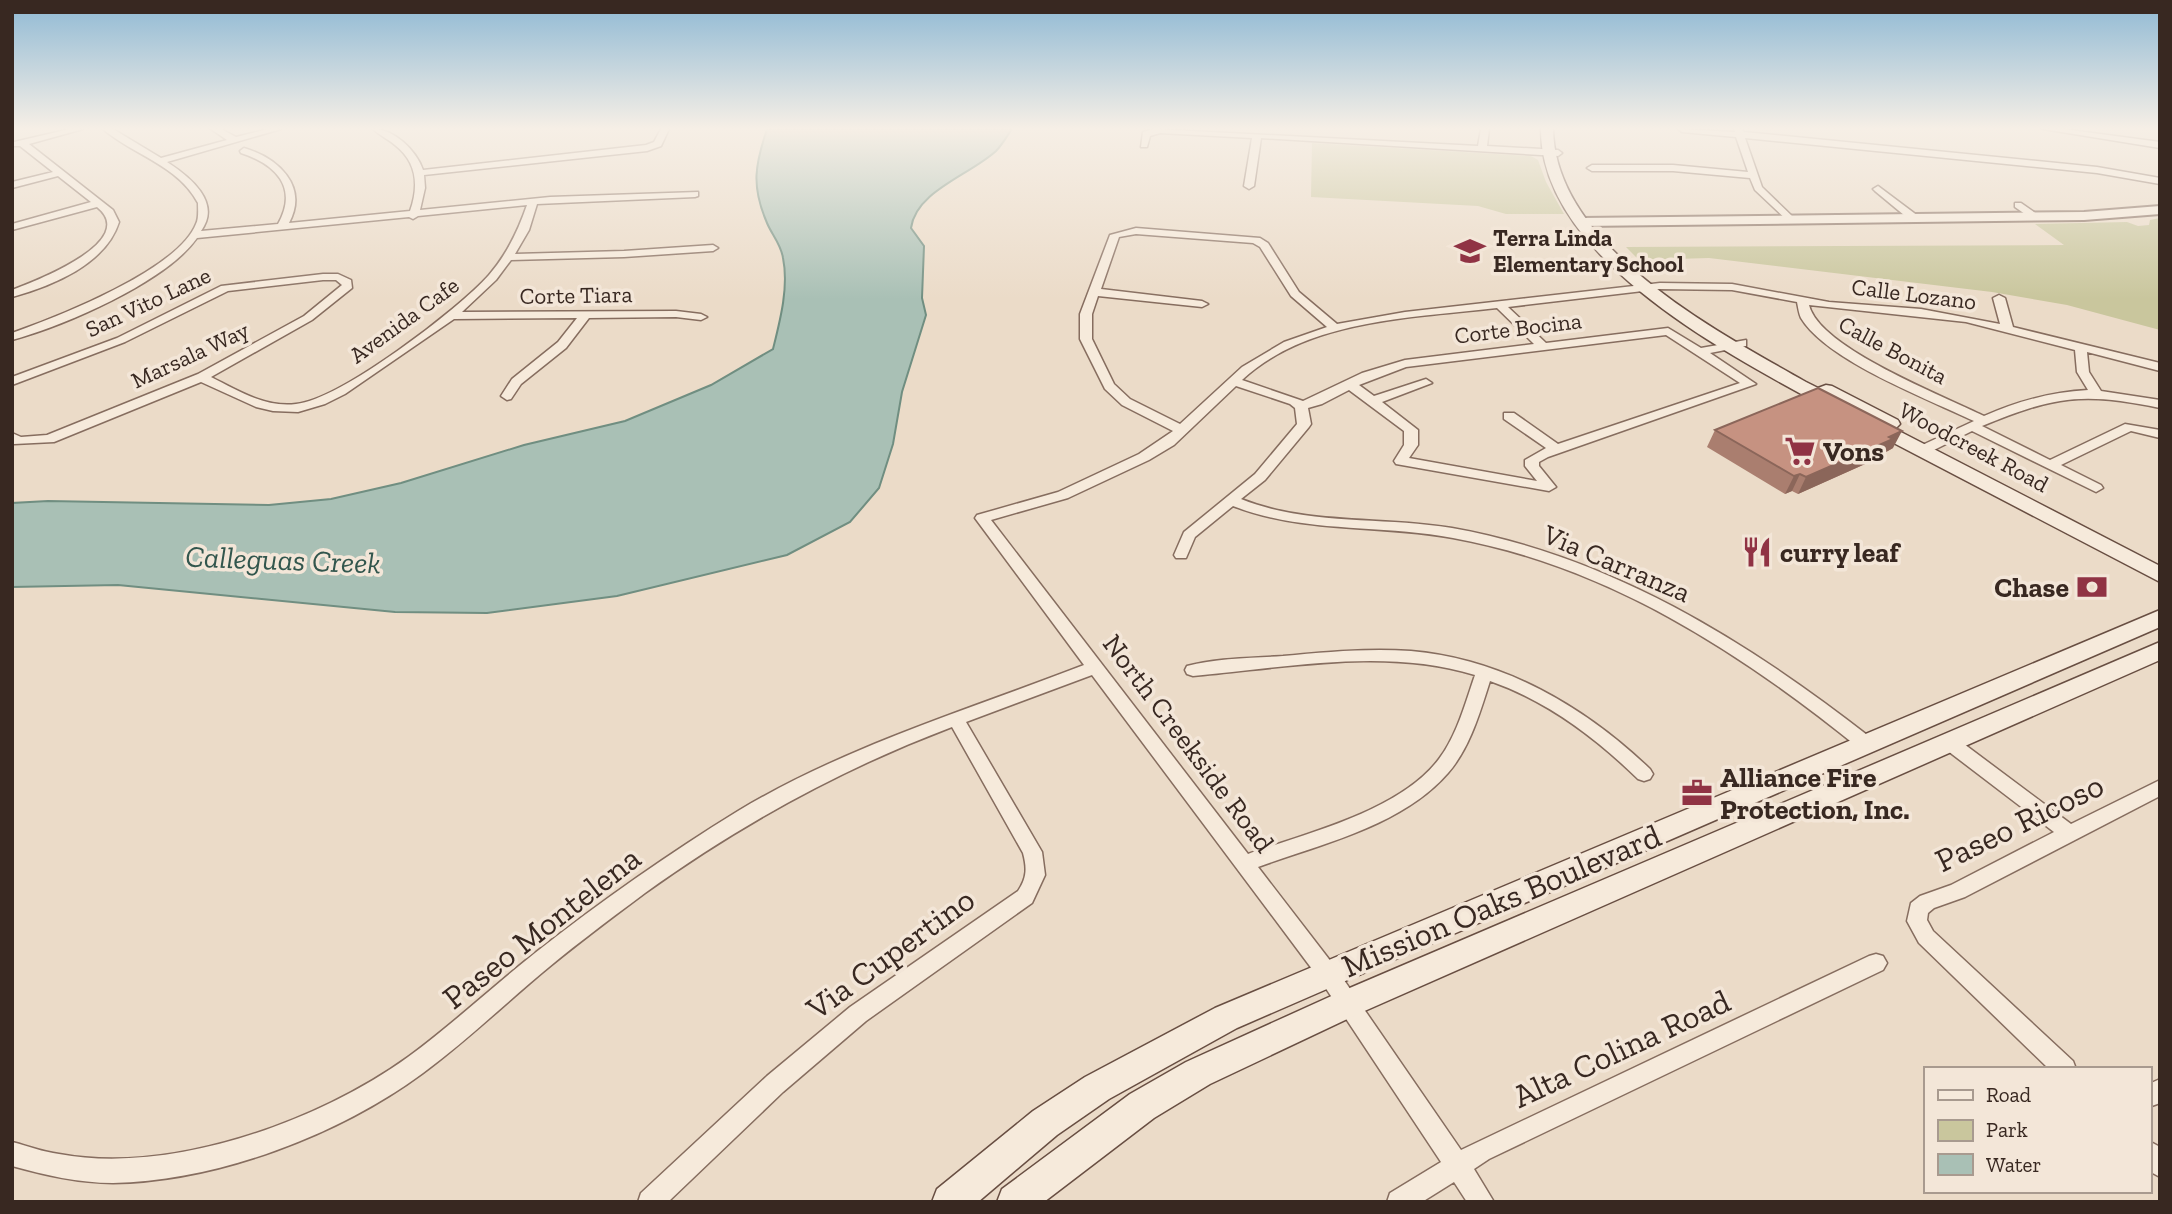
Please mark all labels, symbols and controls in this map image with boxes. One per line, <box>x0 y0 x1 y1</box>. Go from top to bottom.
place label: Terra Linda Elementary School <box>1493 224 1684 278</box>
school or university icon: Terra Linda Elementary School <box>1453 234 1487 268</box>
street label: San Vito Lane <box>81 261 215 343</box>
street label: Avenida Cafe <box>344 271 464 369</box>
street label: Calle Lozano <box>1850 272 1978 316</box>
street label: Corte Tiara <box>519 280 633 310</box>
street label: Corte Bocina <box>1453 306 1583 350</box>
street label: Calle Bonita <box>1834 310 1952 390</box>
street label: Marsala Way <box>127 315 253 394</box>
street label: Woodcreek Road <box>1895 396 2054 498</box>
supermarket icon: Vons <box>1783 434 1817 468</box>
place label: Vons <box>1823 435 1884 468</box>
street label: Via Carranza <box>1537 517 1696 609</box>
restaurant icon: curry leaf <box>1740 535 1774 569</box>
place label: curry leaf <box>1780 536 1901 569</box>
water label: Calleguas Creek <box>185 539 381 581</box>
bank icon: Chase <box>2075 570 2109 604</box>
place label: Chase <box>1994 571 2069 604</box>
street label: North Creekside Road <box>1096 628 1281 859</box>
place label: Alliance Fire Protection, Inc. <box>1720 761 1910 826</box>
street label: Paseo Ricoso <box>1929 765 2110 880</box>
office icon: Alliance Fire Protection, Inc. <box>1680 776 1714 810</box>
street label: Mission Oaks Boulevard <box>1336 816 1666 985</box>
street label: Paseo Montelena <box>435 838 648 1017</box>
street label: Via Cupertino <box>798 879 982 1028</box>
street label: Alta Colina Road <box>1506 981 1736 1116</box>
legend <box>1924 1067 2151 1193</box>
text: Road <box>1986 1082 2032 1107</box>
text: Park <box>1986 1117 2028 1142</box>
text: Water <box>1986 1152 2041 1177</box>

